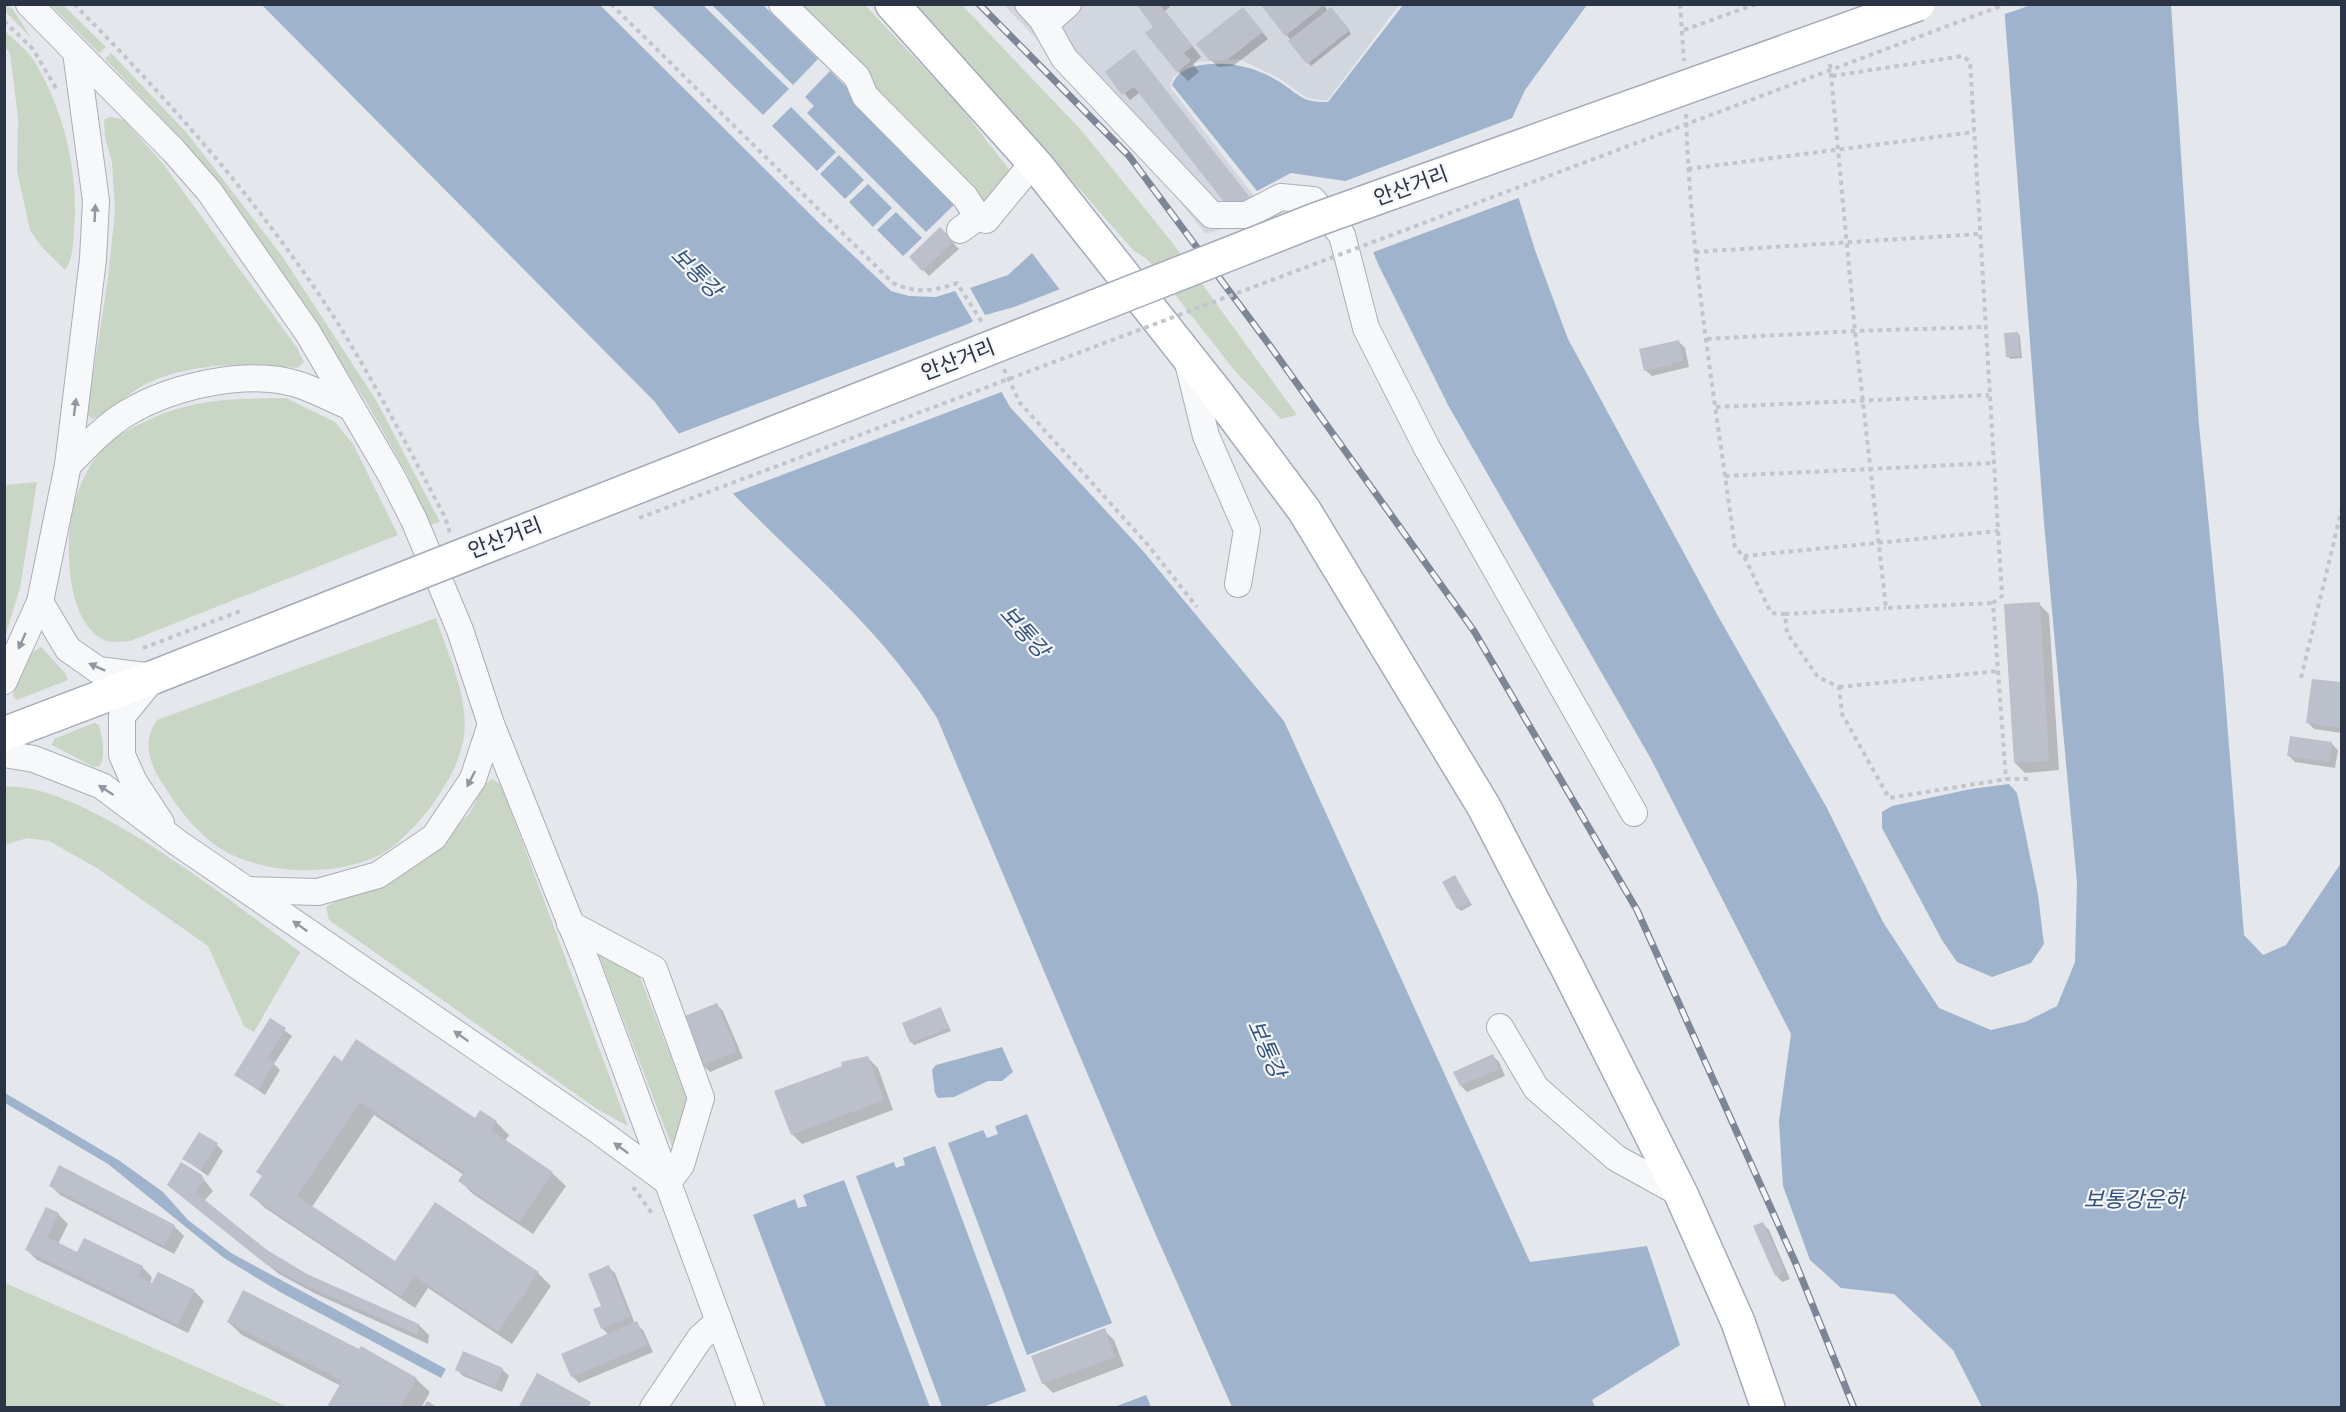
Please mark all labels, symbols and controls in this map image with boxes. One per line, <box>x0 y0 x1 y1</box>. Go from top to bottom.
street label: 안산거리 <box>1370 159 1452 213</box>
one-way arrow <box>91 203 100 222</box>
water label: 보통강 <box>663 240 731 308</box>
street label: 안산거리 <box>917 332 999 388</box>
one-way arrow <box>70 397 80 416</box>
street label: 안산거리 <box>464 510 546 566</box>
water label: 보통강 <box>992 599 1058 667</box>
one-way arrow <box>17 633 27 651</box>
one-way arrow <box>88 662 106 672</box>
one-way arrow <box>466 771 476 788</box>
one-way arrow <box>98 785 114 796</box>
one-way arrow <box>293 920 309 932</box>
water label: 보통강 <box>1239 1015 1294 1086</box>
one-way arrow <box>453 1030 469 1042</box>
one-way arrow <box>613 1142 629 1154</box>
water label: 보통강운하 <box>2083 1184 2187 1216</box>

